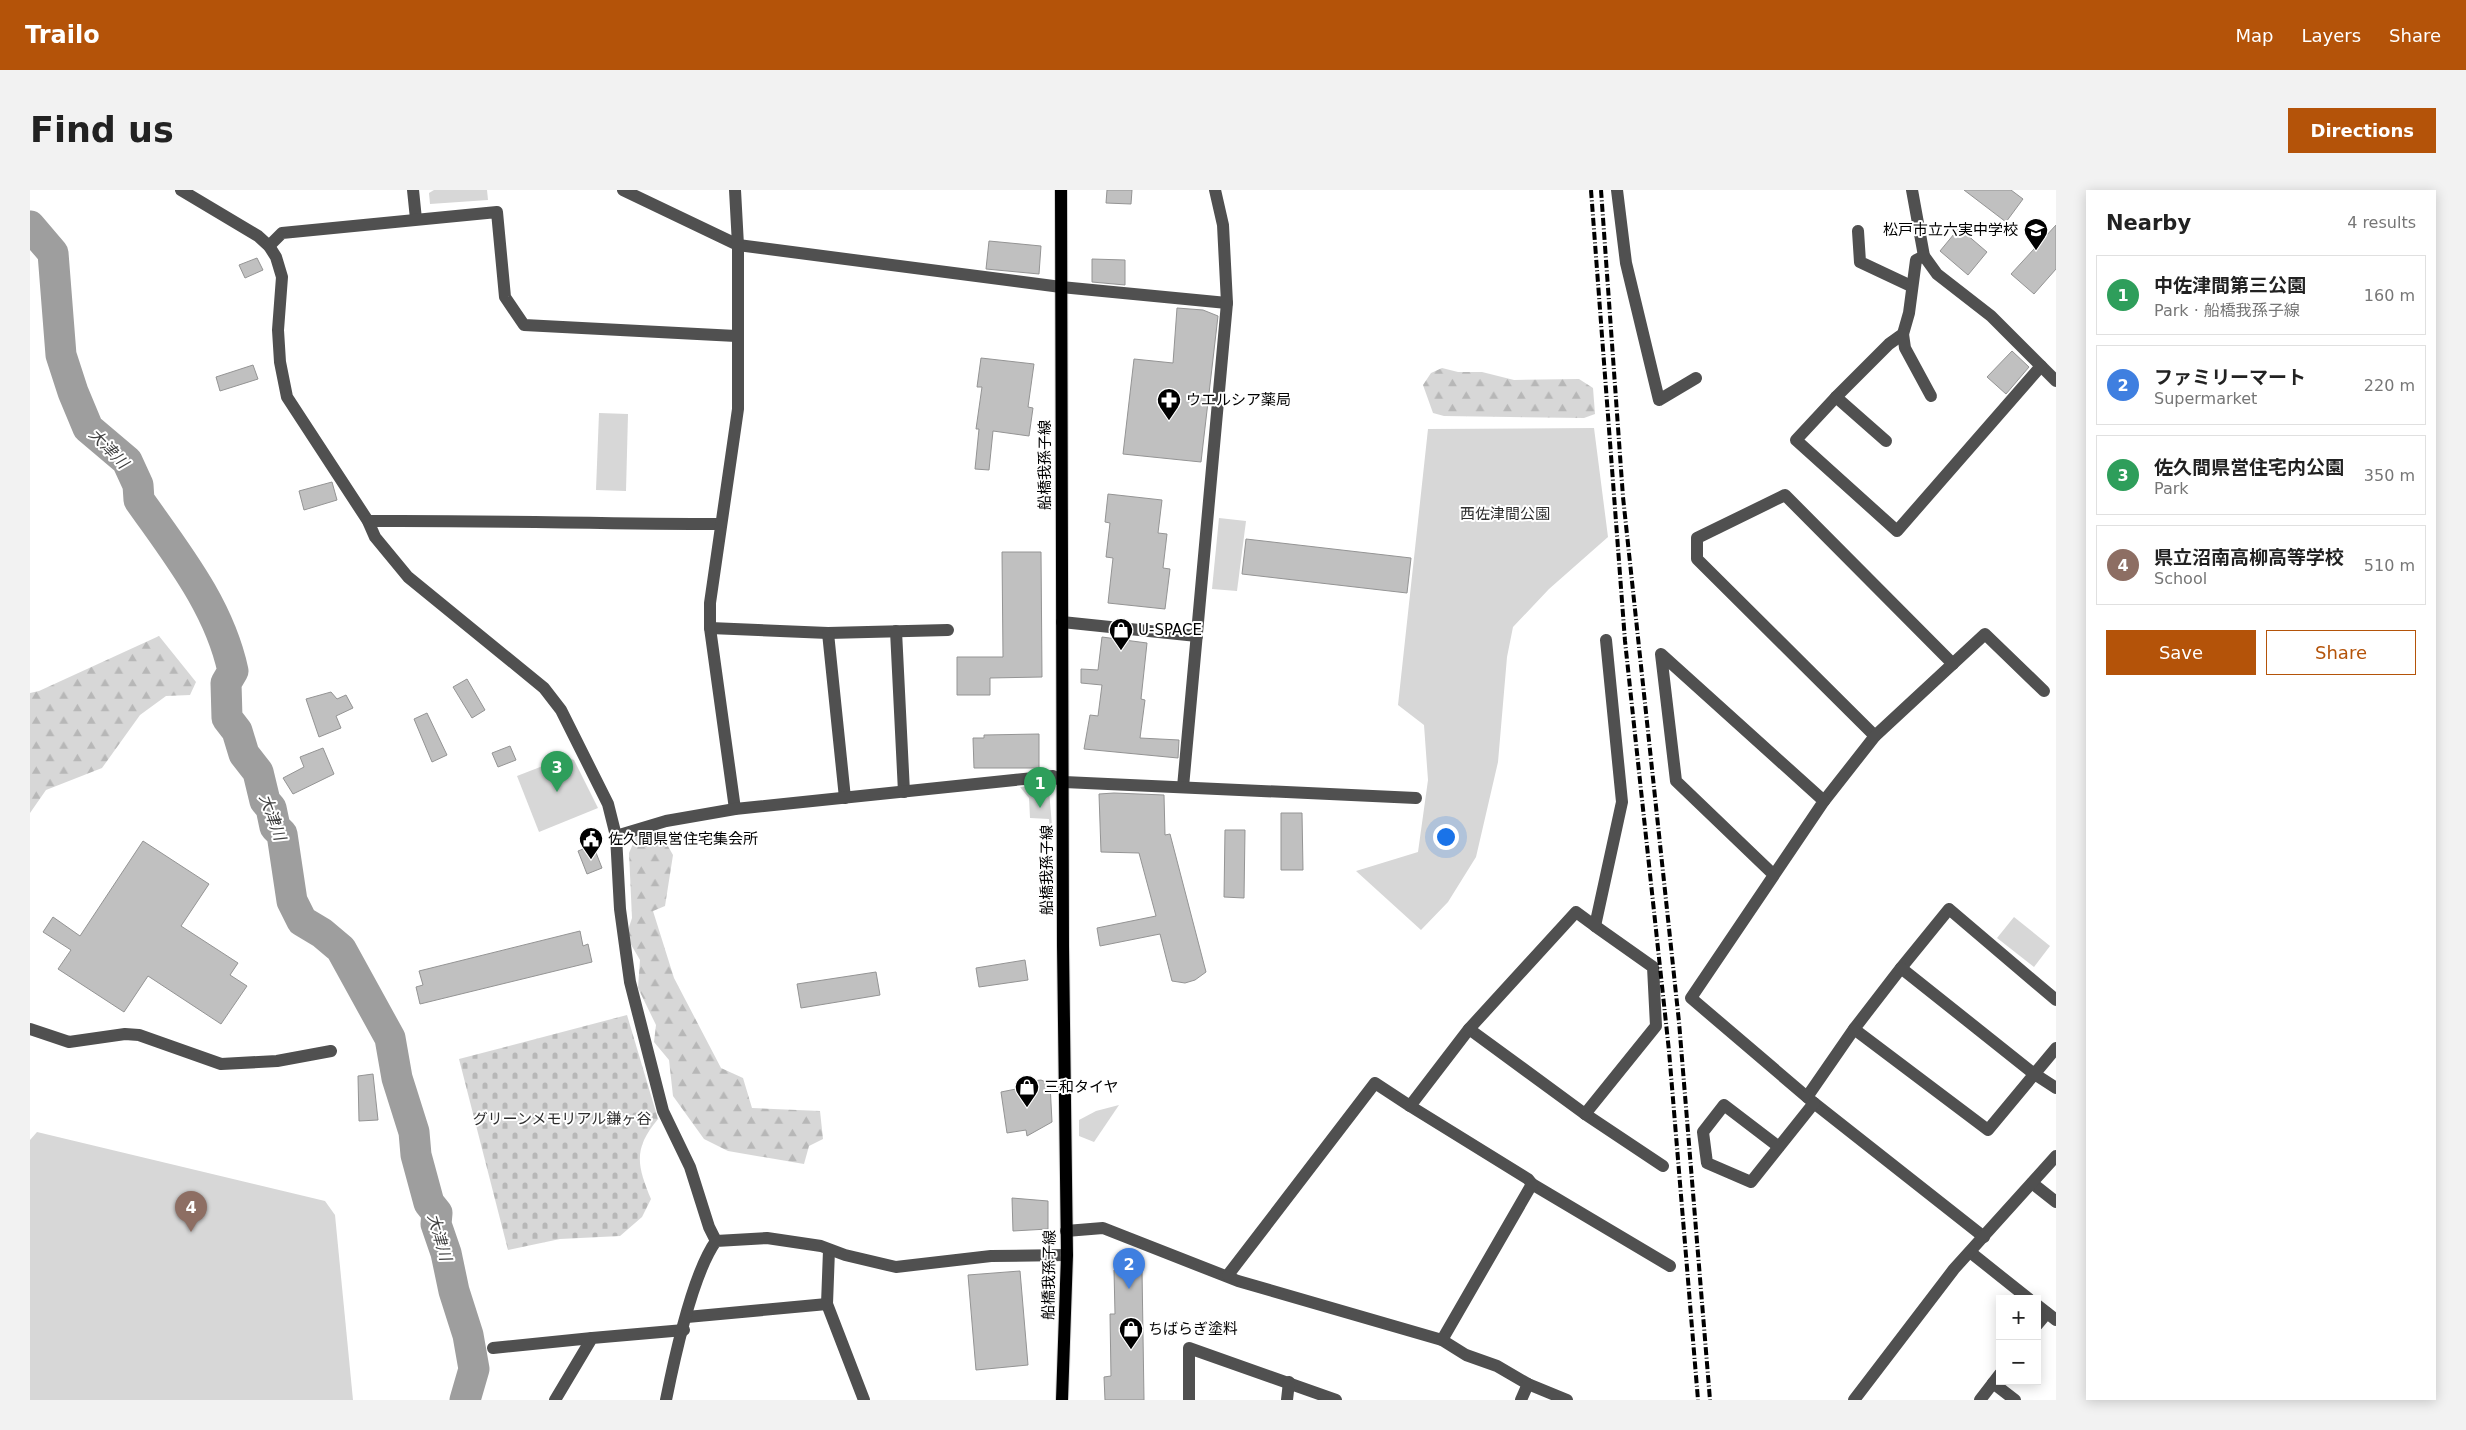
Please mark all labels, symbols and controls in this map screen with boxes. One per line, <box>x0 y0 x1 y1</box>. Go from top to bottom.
text: Trailo <box>25 21 100 49</box>
text: Map <box>2235 25 2273 46</box>
text: Layers <box>2301 25 2361 46</box>
text: Share <box>2389 25 2441 46</box>
button: Directions <box>2288 108 2436 153</box>
text: Find us <box>30 110 174 150</box>
text: Nearby <box>2106 211 2191 235</box>
text: 4 results <box>2347 213 2416 232</box>
school or university icon: 松戸市立六実中学校 <box>2023 217 2049 251</box>
place label: 松戸市立六実中学校 <box>1883 221 2018 239</box>
text: 中佐津間第三公園 <box>2154 274 2306 296</box>
text: 1 <box>2117 286 2129 305</box>
text: 160 m <box>2364 286 2415 305</box>
text: Park · 船橋我孫子線 <box>2154 301 2300 320</box>
text: ファミリーマート <box>2154 366 2306 388</box>
text: 2 <box>2117 376 2129 395</box>
text: 220 m <box>2364 376 2415 395</box>
pharmacy icon: ウエルシア薬局 <box>1156 387 1182 421</box>
text: Supermarket <box>2154 389 2257 408</box>
place label: ウエルシア薬局 <box>1186 391 1291 409</box>
street label: 船橋我孫子線 <box>1036 420 1054 510</box>
water label: 大津川 <box>85 424 134 474</box>
text: 佐久間県営住宅内公園 <box>2154 456 2344 478</box>
text: 3 <box>2117 466 2129 485</box>
text: 350 m <box>2364 466 2415 485</box>
text: Park <box>2154 479 2189 498</box>
park label: 西佐津間公園 <box>1460 505 1550 523</box>
text: 県立沼南高柳高等学校 <box>2154 546 2344 568</box>
text: 4 <box>2117 556 2129 575</box>
text: 510 m <box>2364 556 2415 575</box>
text: School <box>2154 569 2207 588</box>
shop icon: U-SPACE <box>1108 617 1134 651</box>
place label: U-SPACE <box>1138 621 1202 639</box>
button: Save <box>2106 630 2256 675</box>
button: Share <box>2266 630 2416 675</box>
pin: 3 <box>541 751 573 792</box>
pin: 1 <box>1024 767 1056 808</box>
water label: 大津川 <box>255 791 290 845</box>
your location <box>1433 824 1459 850</box>
street label: 船橋我孫子線 <box>1038 825 1056 915</box>
public building icon: 佐久間県営住宅集会所 <box>578 826 604 860</box>
place label: 佐久間県営住宅集会所 <box>608 830 758 848</box>
shop icon: 三和タイヤ <box>1014 1074 1040 1108</box>
place label: 三和タイヤ <box>1044 1078 1119 1096</box>
park label: グリーンメモリアル鎌ヶ谷 <box>473 1110 651 1128</box>
pin: 4 <box>175 1191 207 1232</box>
water label: 大津川 <box>424 1211 456 1265</box>
street label: 船橋我孫子線 <box>1039 1230 1059 1320</box>
pin: 2 <box>1113 1248 1145 1289</box>
map controls <box>1996 1295 2041 1385</box>
button: + <box>1996 1295 2041 1340</box>
shop icon: ちばらぎ塗料 <box>1118 1316 1144 1350</box>
place label: ちばらぎ塗料 <box>1148 1320 1238 1338</box>
button: − <box>1996 1340 2041 1385</box>

